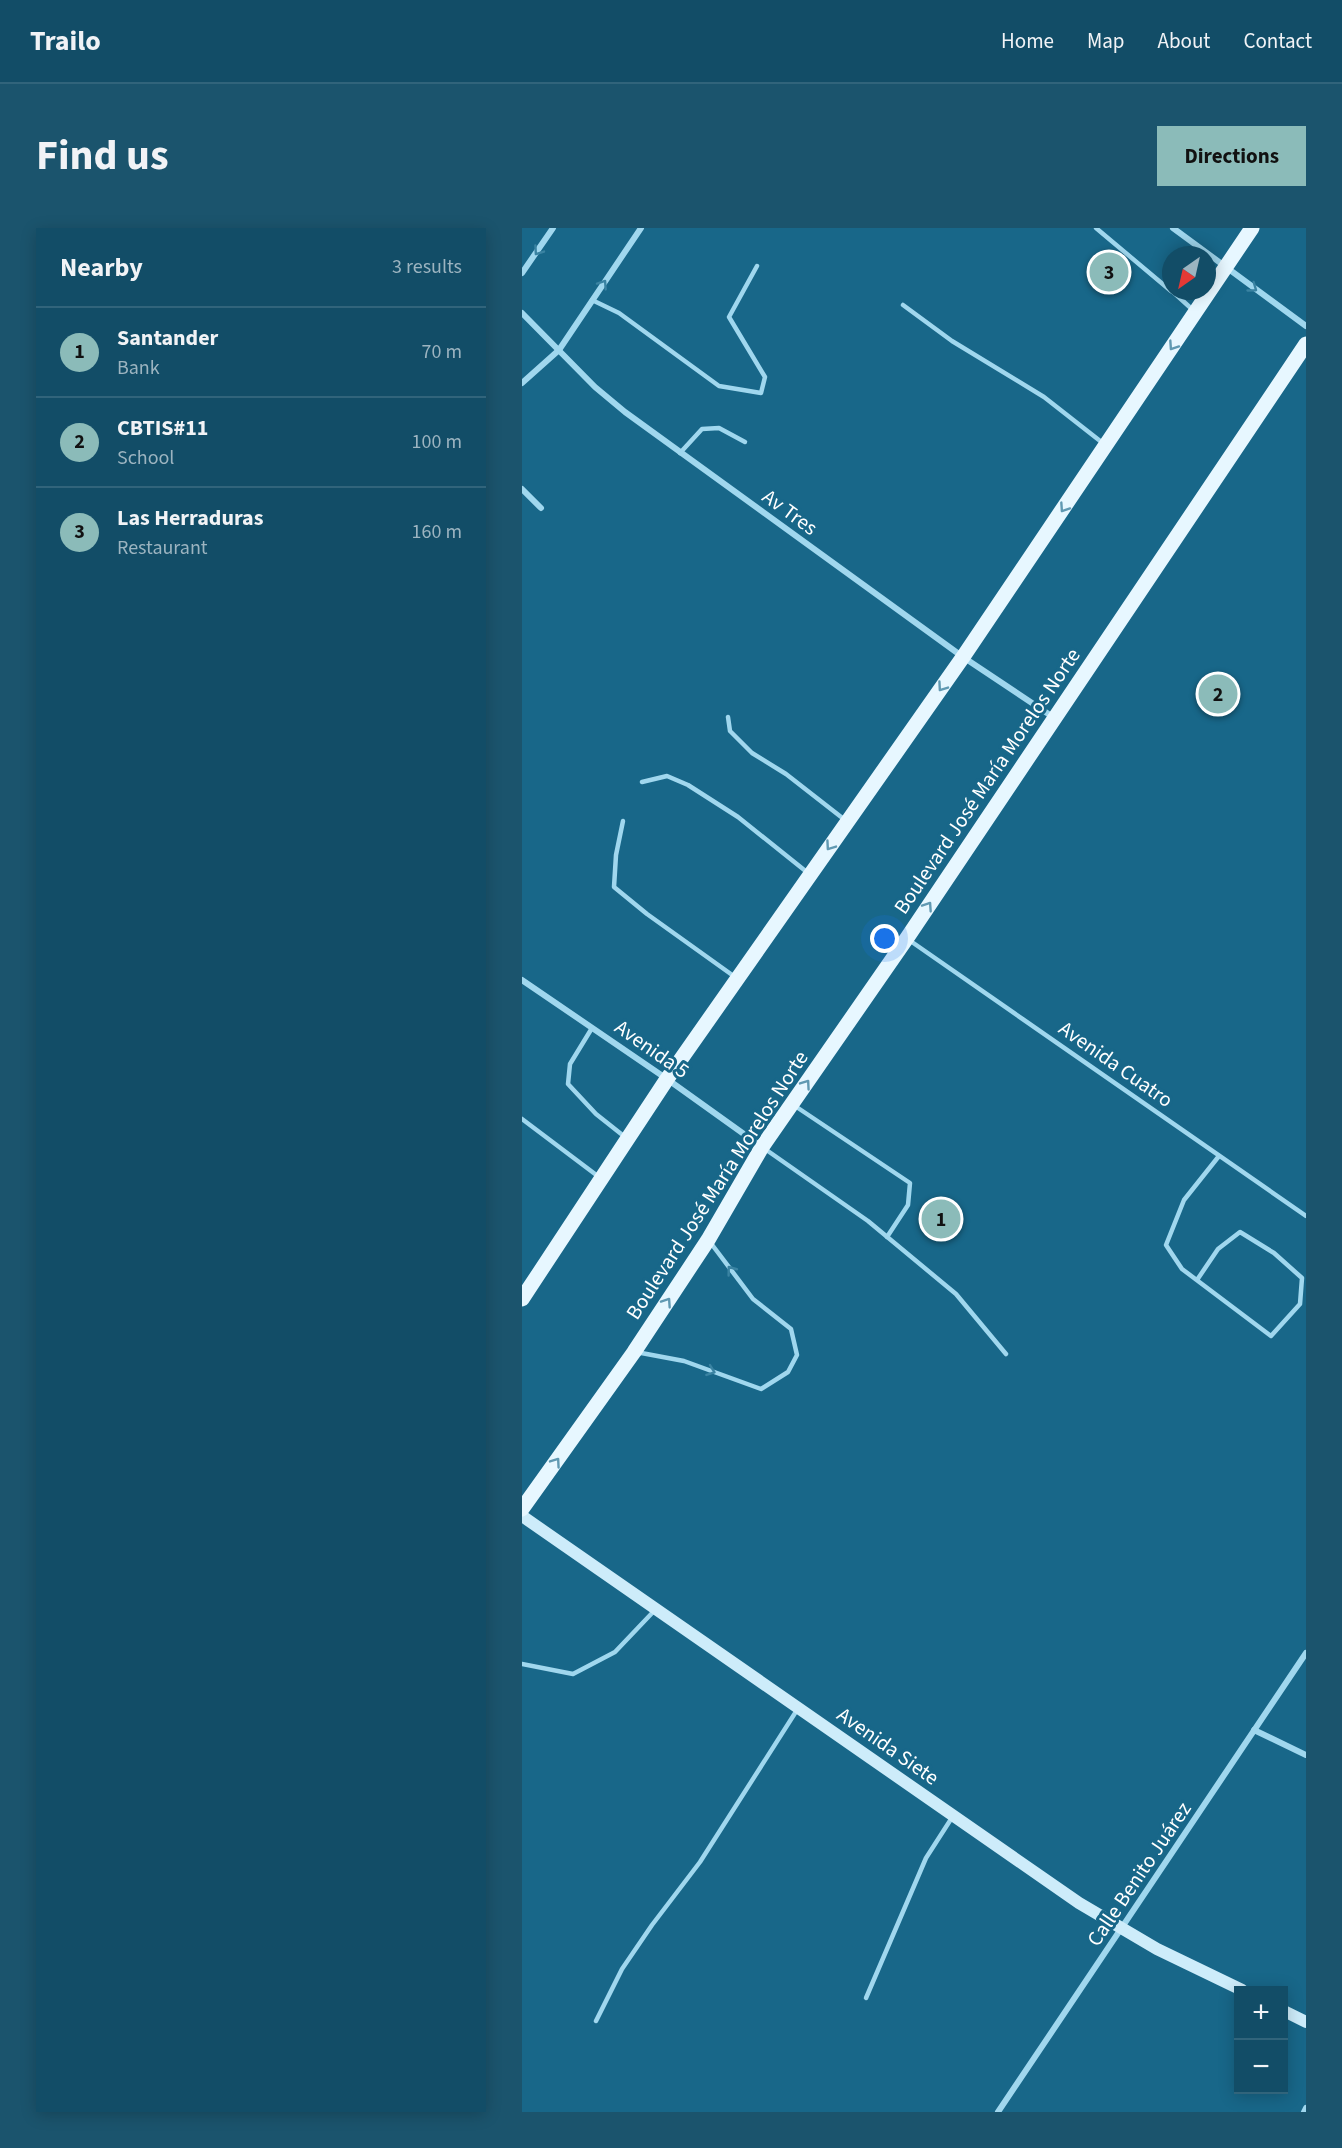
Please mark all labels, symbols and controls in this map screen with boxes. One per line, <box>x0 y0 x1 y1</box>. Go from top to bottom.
text: Trailo <box>30 21 101 61</box>
text: Home <box>1001 26 1054 56</box>
text: Map <box>1087 26 1125 56</box>
text: About <box>1158 26 1210 56</box>
text: Contact <box>1243 26 1312 56</box>
text: Find us <box>36 126 169 186</box>
button: Directions <box>1157 126 1306 186</box>
one-way arrow <box>534 244 545 255</box>
north arrow <box>1162 246 1216 300</box>
text: Nearby <box>60 249 143 286</box>
pin: 3 <box>1090 250 1128 294</box>
text: 3 results <box>392 253 462 281</box>
one-way arrow <box>596 279 607 290</box>
one-way arrow <box>1247 281 1258 292</box>
text: Santander <box>117 322 218 354</box>
text: 1 <box>74 338 85 366</box>
text: 70 m <box>422 338 462 366</box>
one-way arrow <box>1169 340 1180 351</box>
text: Bank <box>117 354 160 382</box>
text: CBTIS#11 <box>117 412 208 444</box>
text: 2 <box>74 428 85 456</box>
text: 100 m <box>412 428 462 456</box>
text: School <box>117 444 174 472</box>
street label: Av Tres <box>756 482 824 542</box>
text: Las Herraduras <box>117 502 263 534</box>
one-way arrow <box>1059 502 1071 512</box>
text: 3 <box>74 518 85 546</box>
text: 160 m <box>412 518 462 546</box>
text: Restaurant <box>117 534 208 562</box>
street label: Boulevard José María Morelos Norte <box>886 642 1088 920</box>
pin: 2 <box>1198 672 1238 716</box>
one-way arrow <box>938 680 949 691</box>
one-way arrow <box>826 840 837 851</box>
one-way arrow <box>921 902 932 913</box>
your location <box>870 924 899 953</box>
street label: Avenida 5 <box>609 1012 695 1086</box>
street label: Avenida Cuatro <box>1053 1013 1179 1115</box>
street label: Boulevard José María Morelos Norte <box>619 1045 815 1325</box>
one-way arrow <box>799 1080 810 1091</box>
pin: 1 <box>922 1196 960 1242</box>
one-way arrow <box>727 1265 738 1276</box>
one-way arrow <box>660 1297 671 1308</box>
one-way arrow <box>705 1363 716 1376</box>
one-way arrow <box>549 1457 560 1468</box>
street label: Avenida Siete <box>831 1700 945 1792</box>
street label: Calle Benito Juárez <box>1080 1796 1199 1952</box>
map controls <box>1234 1986 1288 2094</box>
button: + <box>1234 1986 1288 2040</box>
button: − <box>1234 2040 1288 2094</box>

